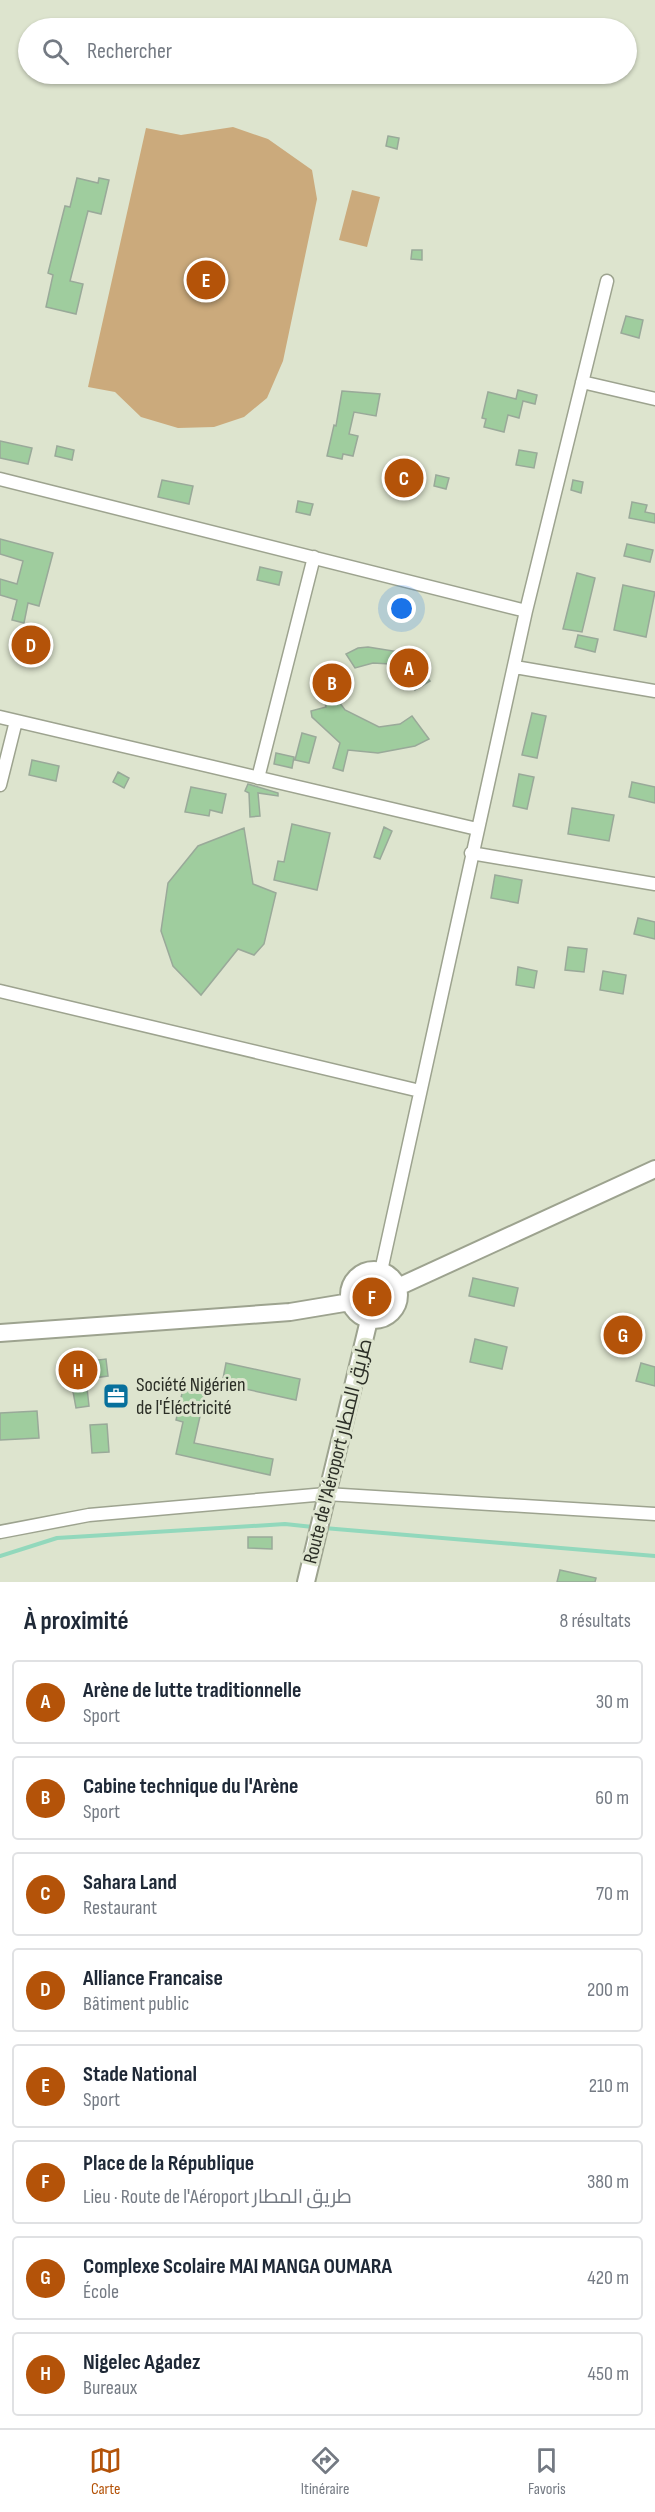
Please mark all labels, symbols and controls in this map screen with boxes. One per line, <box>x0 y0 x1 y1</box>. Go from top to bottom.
search box <box>18 18 637 84</box>
icon: search <box>39 35 72 68</box>
text: Rechercher <box>87 38 172 65</box>
pin: E <box>186 258 226 302</box>
pin: C <box>384 456 424 500</box>
your location <box>387 594 416 623</box>
pin: D <box>12 622 51 668</box>
pin: A <box>390 646 428 690</box>
pin: B <box>312 660 352 706</box>
pin: F <box>352 1274 392 1320</box>
pin: G <box>604 1312 642 1358</box>
street label: Route de l'Aéroport طريق المطار <box>298 1336 378 1566</box>
pin: H <box>58 1348 98 1392</box>
place label: Société Nigérien de l'Éléctricité <box>136 1373 246 1420</box>
office icon: Société Nigérien de l'Éléctricité <box>101 1381 131 1411</box>
text: À proximité <box>24 1606 129 1637</box>
text: 8 résultats <box>560 1609 631 1633</box>
text: Arène de lutte traditionnelle <box>83 1677 301 1704</box>
text: A <box>41 1690 50 1714</box>
text: 30 m <box>596 1690 629 1714</box>
text: Sport <box>83 1704 120 1728</box>
text: Cabine technique du l'Arène <box>83 1773 298 1800</box>
text: B <box>41 1786 50 1810</box>
text: 60 m <box>595 1786 629 1810</box>
text: Sport <box>83 1800 120 1824</box>
text: Sahara Land <box>83 1869 177 1896</box>
text: C <box>40 1882 51 1906</box>
text: 70 m <box>596 1882 629 1906</box>
text: Restaurant <box>83 1896 157 1920</box>
text: Alliance Francaise <box>83 1965 223 1992</box>
text: D <box>40 1978 51 2002</box>
text: 200 m <box>587 1978 629 2002</box>
text: Bâtiment public <box>83 1992 189 2016</box>
text: Stade National <box>83 2061 197 2088</box>
text: E <box>41 2074 50 2098</box>
text: 210 m <box>589 2074 629 2098</box>
text: Sport <box>83 2088 120 2112</box>
text: Place de la République <box>83 2150 254 2177</box>
text: F <box>41 2170 50 2194</box>
text: 380 m <box>587 2170 629 2194</box>
text: Lieu · Route de l'Aéroport طريق المطار <box>83 2185 352 2209</box>
text: Complexe Scolaire MAI MANGA OUMARA <box>83 2253 392 2280</box>
text: G <box>40 2266 51 2290</box>
text: 420 m <box>587 2266 629 2290</box>
text: École <box>83 2280 119 2304</box>
text: Nigelec Agadez <box>83 2349 201 2376</box>
text: H <box>40 2362 51 2386</box>
text: 450 m <box>588 2362 629 2386</box>
text: Bureaux <box>83 2376 137 2400</box>
tab: Carte <box>89 2444 122 2499</box>
tab: Itinéraire <box>301 2444 349 2499</box>
tab: Favoris <box>528 2444 566 2499</box>

